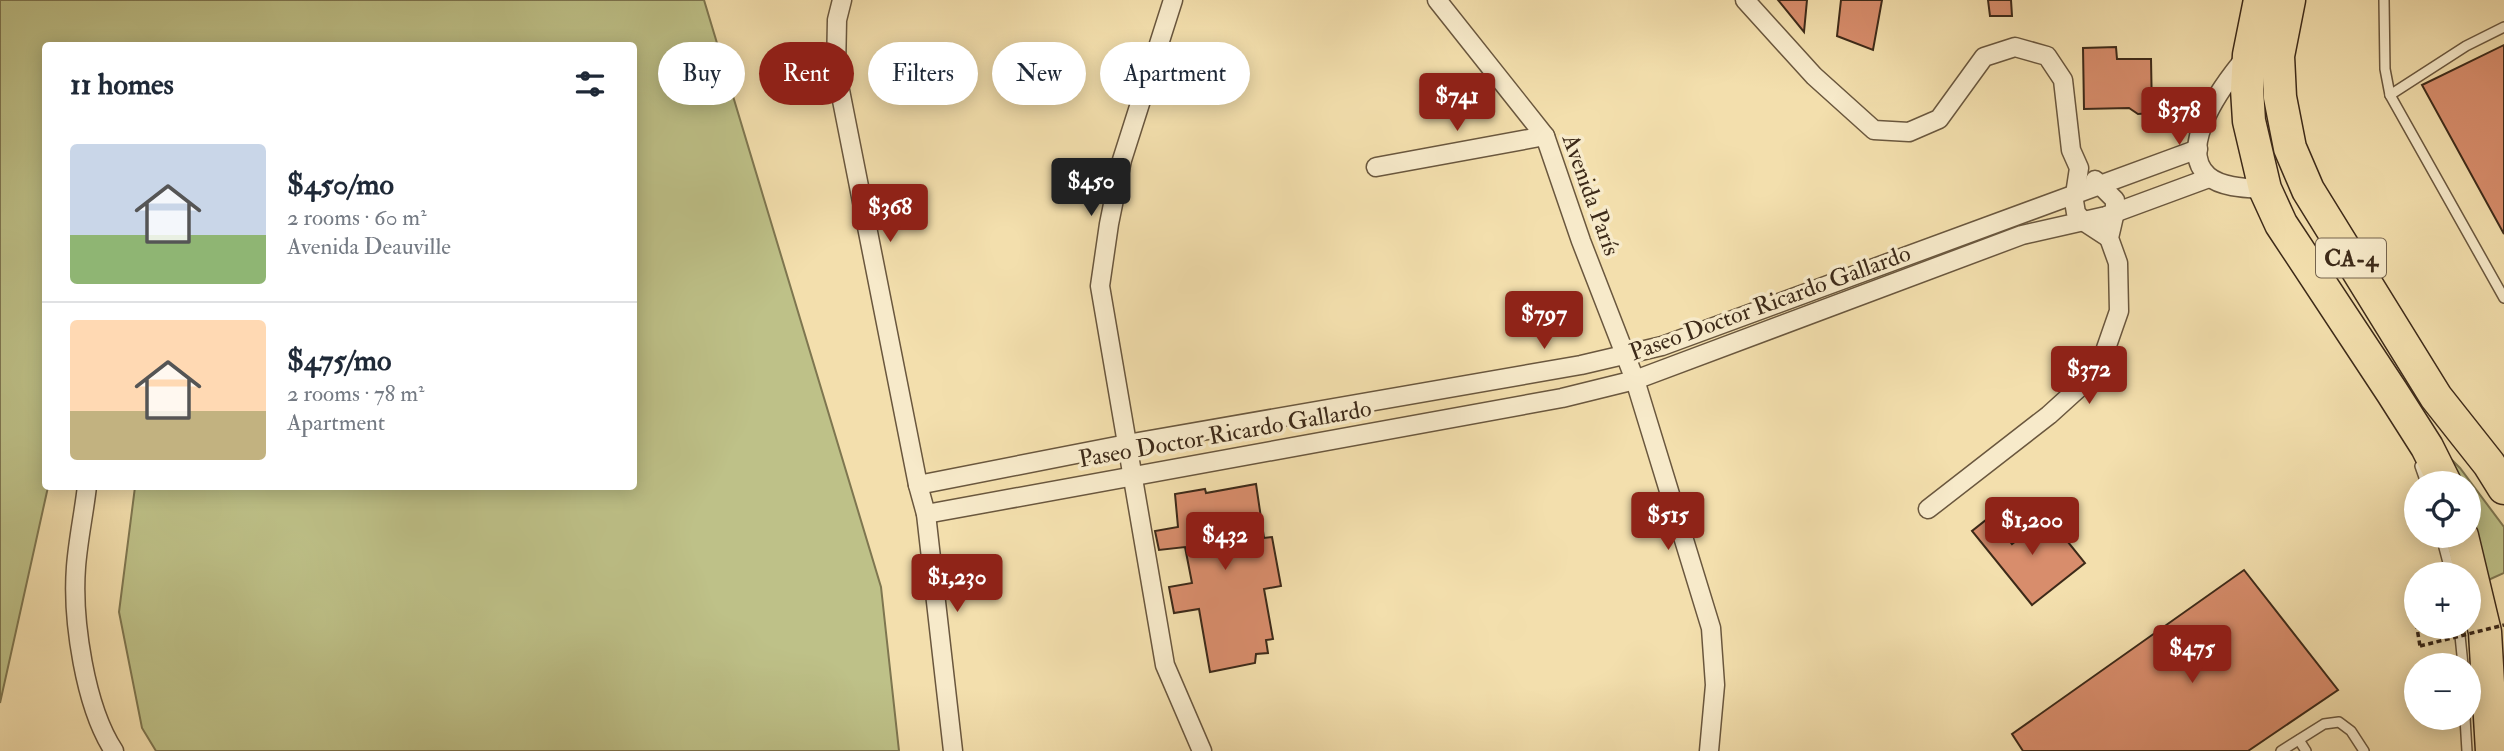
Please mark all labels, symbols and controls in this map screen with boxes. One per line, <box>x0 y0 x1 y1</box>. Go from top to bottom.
chip: Buy <box>658 42 745 105</box>
chip: Rent <box>759 42 854 105</box>
chip: Filters <box>868 42 978 105</box>
chip: New <box>992 42 1086 105</box>
chip: Apartment <box>1100 42 1250 105</box>
icon: filters <box>571 65 609 103</box>
text: 11 homes <box>70 66 174 103</box>
pin: $741 <box>1416 74 1498 133</box>
text: $741 <box>1435 81 1479 110</box>
pin: $378 <box>2138 88 2220 147</box>
text: $378 <box>2157 95 2201 124</box>
street label: Avenida París <box>1554 129 1627 260</box>
pin: $450 <box>1050 158 1132 218</box>
text: $450/mo <box>287 166 394 203</box>
text: $450 <box>1067 166 1115 195</box>
icon: home <box>126 172 210 256</box>
pin: $368 <box>849 184 931 244</box>
text: $368 <box>868 192 912 221</box>
text: 2 rooms · 60 m² <box>287 203 427 232</box>
text: Avenida Deauville <box>287 232 451 261</box>
street label: Paseo Doctor Ricardo Gallardo <box>1625 238 1915 368</box>
road number: CA-4 <box>2316 238 2386 278</box>
pin: $797 <box>1503 292 1585 351</box>
text: $797 <box>1521 299 1567 328</box>
text: $475/mo <box>287 342 391 379</box>
pin: $372 <box>2048 346 2130 406</box>
icon: home <box>126 348 210 432</box>
text: $372 <box>2067 354 2111 383</box>
text: 2 rooms · 78 m² <box>287 379 425 408</box>
street label: Paseo Doctor Ricardo Gallardo <box>1076 393 1374 475</box>
text: Apartment <box>287 408 385 437</box>
map controls <box>2404 471 2481 730</box>
button: locate <box>2404 471 2481 548</box>
pin: $515 <box>1627 492 1709 552</box>
pin: $1,200 <box>1975 498 2089 557</box>
text: $515 <box>1647 500 1689 529</box>
text: $1,200 <box>2001 505 2063 534</box>
pin: $432 <box>1184 512 1266 572</box>
text: $432 <box>1202 520 1248 549</box>
pin: $1,230 <box>900 554 1014 614</box>
text: $1,230 <box>928 562 986 591</box>
button: + <box>2404 562 2481 639</box>
pin: $475 <box>2151 626 2233 685</box>
text: $475 <box>2169 633 2215 662</box>
button: − <box>2404 653 2481 730</box>

